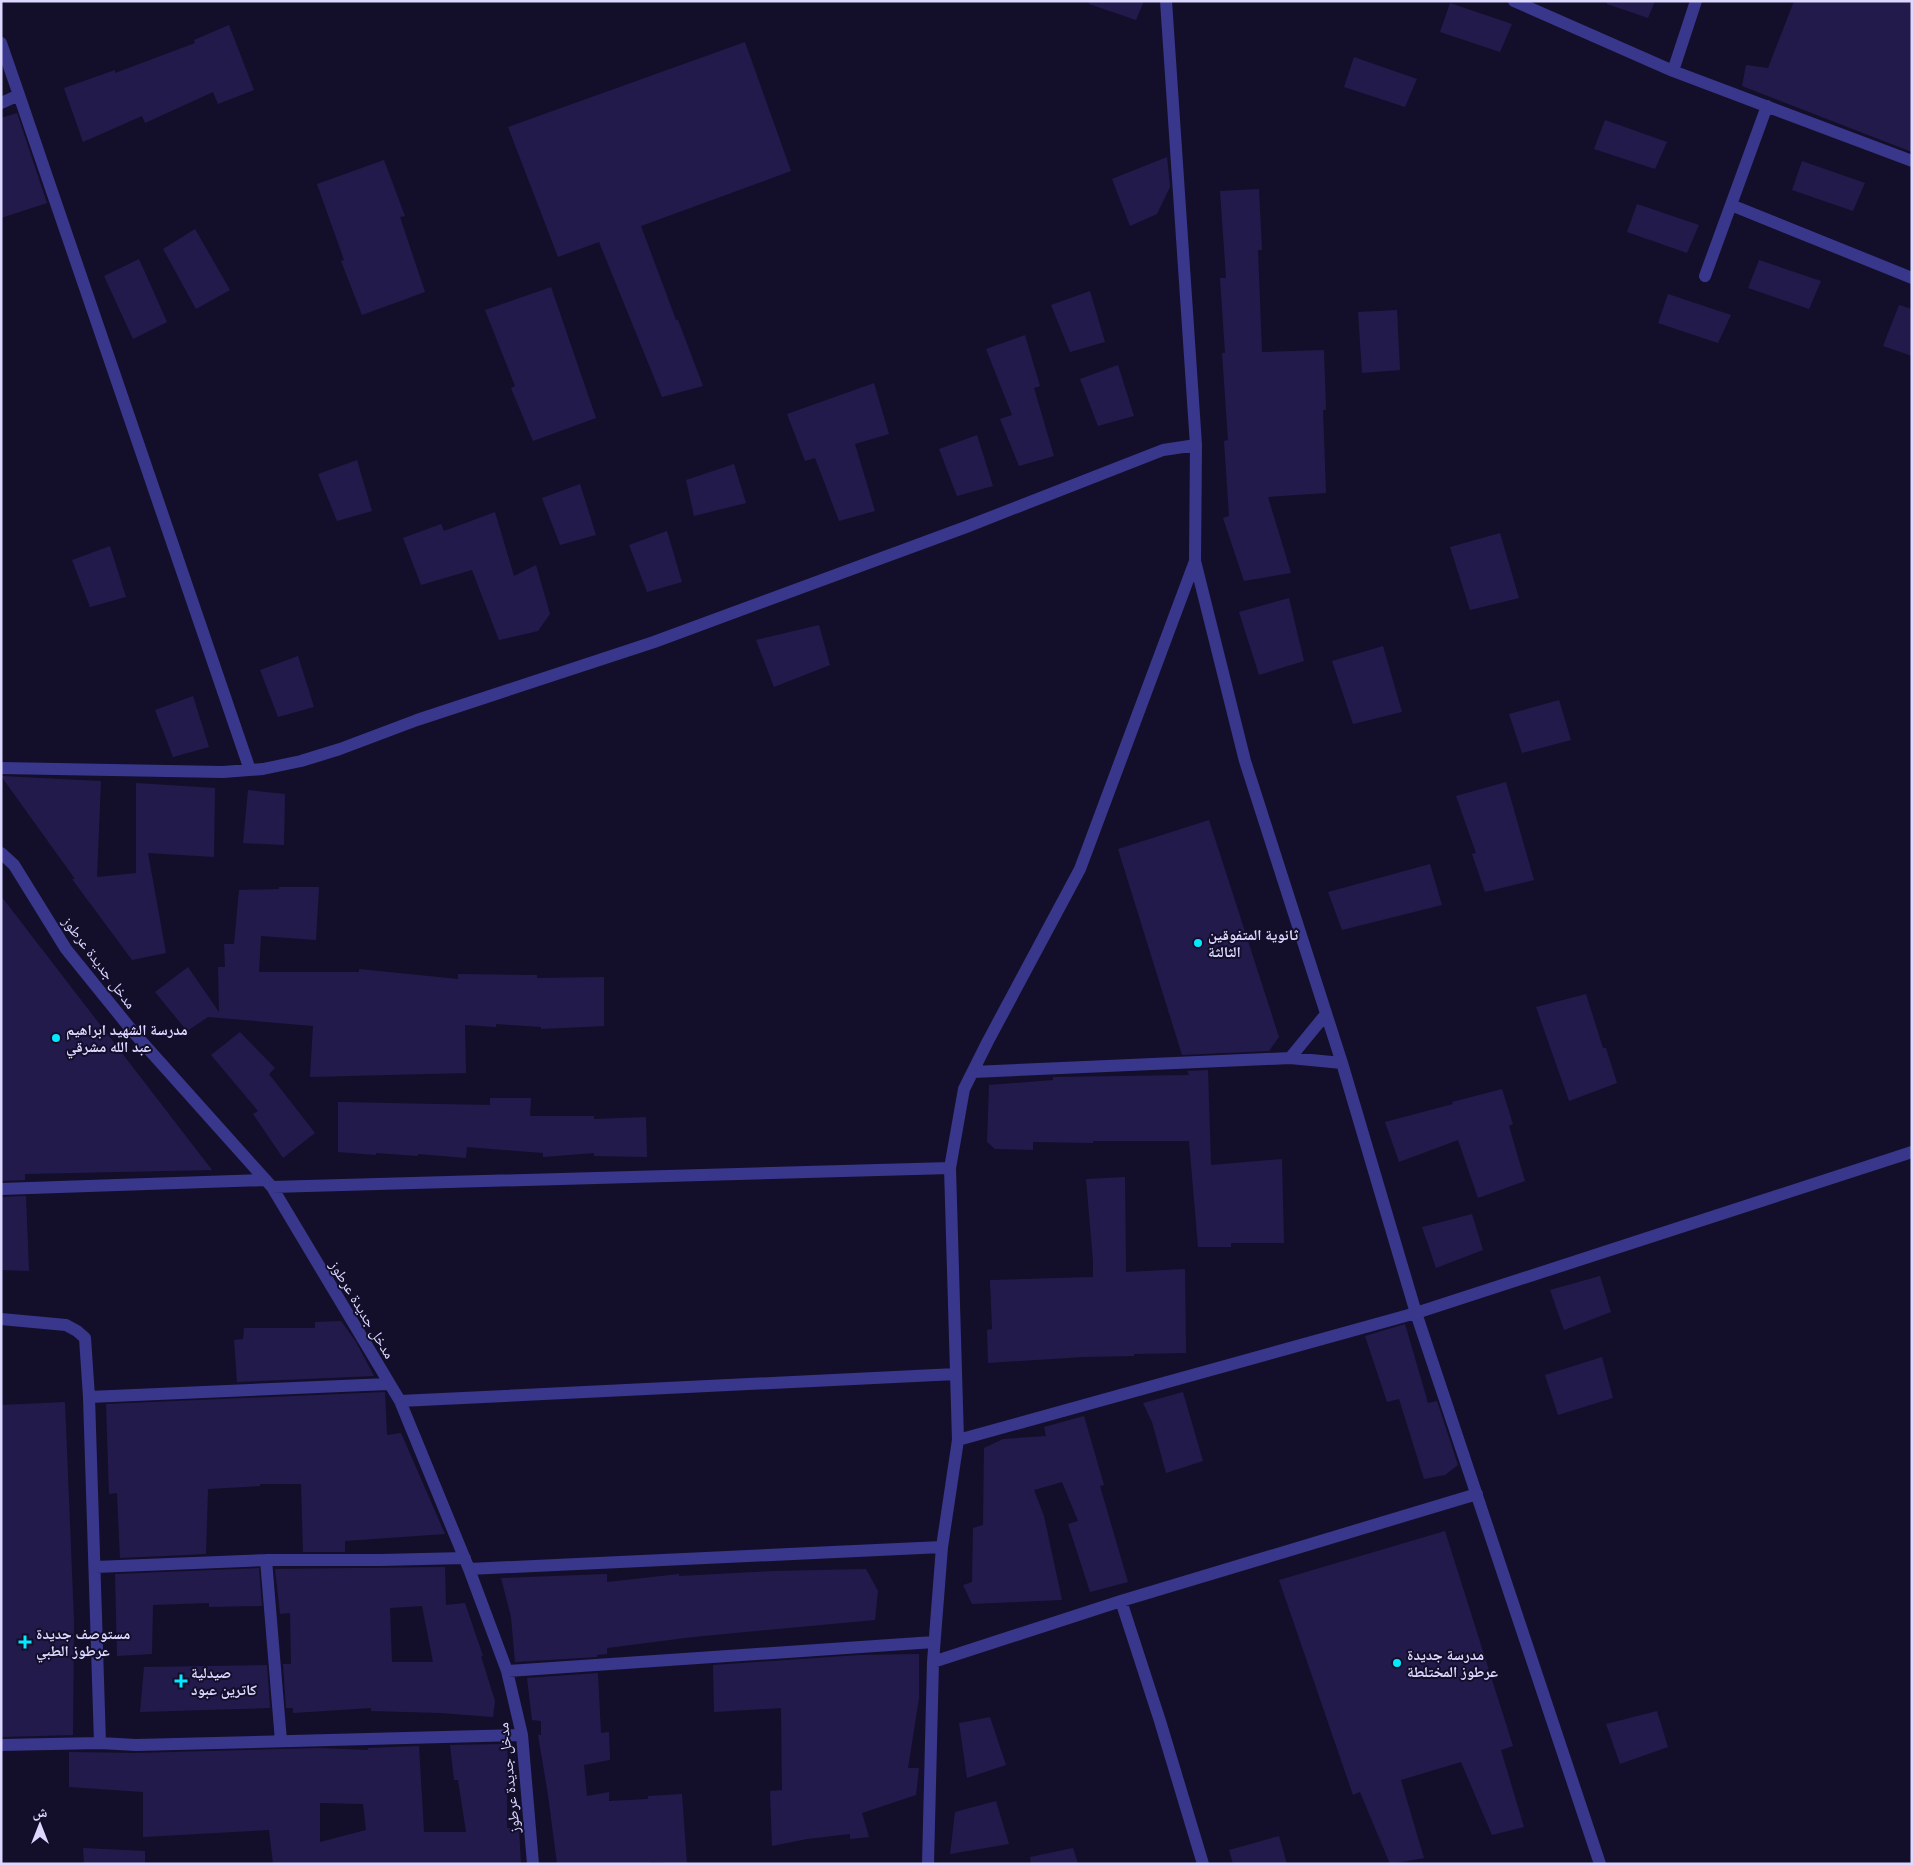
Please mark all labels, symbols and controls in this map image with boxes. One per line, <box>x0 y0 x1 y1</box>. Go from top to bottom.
street label: مدخل جديدة عرطوز <box>57 911 141 1013</box>
place label: ثانوية المتفوقين الثالثة <box>1208 925 1299 960</box>
marker: ثانوية المتفوقين الثالثة <box>1192 937 1204 949</box>
place label: مدرسة الشهيد ابراهيم عبد الله مشرقي <box>66 1020 188 1059</box>
marker: مدرسة الشهيد ابراهيم عبد الله مشرقي <box>50 1032 62 1044</box>
street label: مدخل جديدة عرطوز <box>324 1256 399 1362</box>
place label: مستوصف جديدة عرطوز الطبي <box>36 1624 130 1663</box>
marker: مستوصف جديدة عرطوز الطبي <box>18 1635 32 1649</box>
place label: مدرسة جديدة عرطوز المختلطة <box>1407 1645 1498 1680</box>
marker: مدرسة جديدة عرطوز المختلطة <box>1391 1657 1403 1669</box>
place label: صيدلية كاترين عبود <box>191 1663 257 1699</box>
marker: صيدلية كاترين عبود <box>175 1675 187 1687</box>
street label: مدخل جديدة عرطوز <box>493 1721 525 1835</box>
north arrow <box>15 1800 65 1850</box>
text: ش <box>33 1803 48 1821</box>

